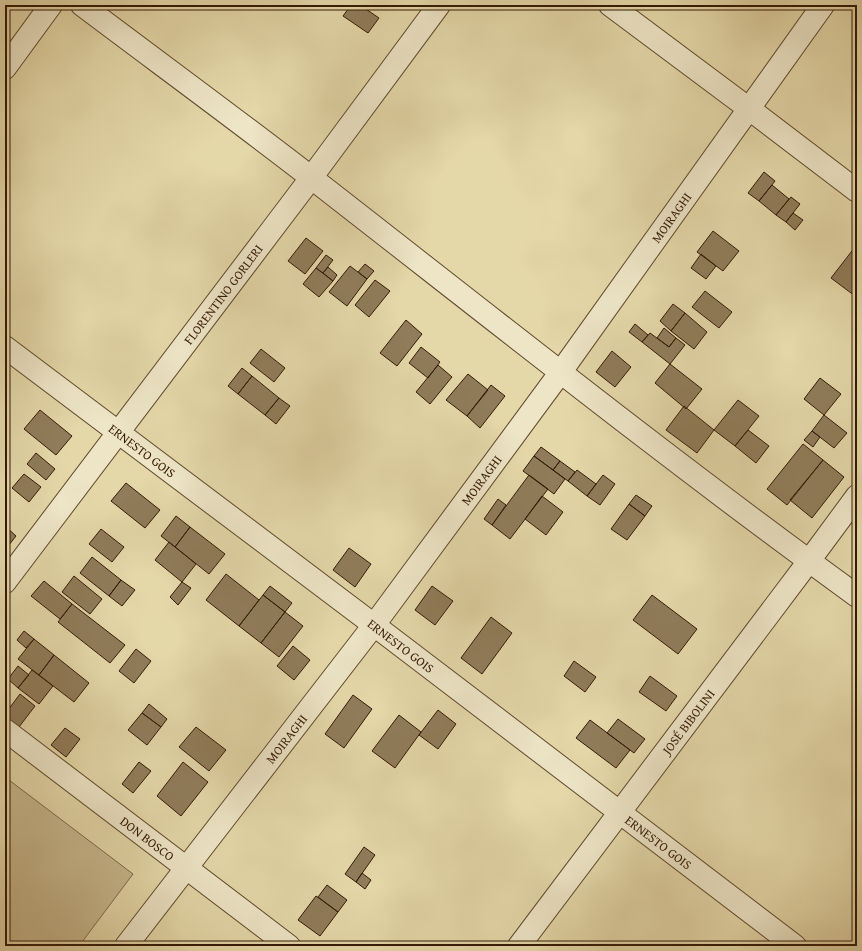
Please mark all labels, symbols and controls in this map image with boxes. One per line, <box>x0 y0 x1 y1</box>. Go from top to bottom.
street label: MOIRAGHI <box>647 189 696 247</box>
street label: FLORENTINO GORLERI <box>179 240 268 349</box>
street label: ERNESTO GOIS <box>105 419 180 482</box>
street label: MOIRAGHI <box>457 451 506 509</box>
street label: ERNESTO GOIS <box>363 614 438 678</box>
street label: JOSÉ BIBOLINI <box>656 685 719 760</box>
street label: MOIRAGHI <box>261 710 312 768</box>
street label: ERNESTO GOIS <box>621 811 696 874</box>
street label: DON BOSCO <box>116 812 178 866</box>

